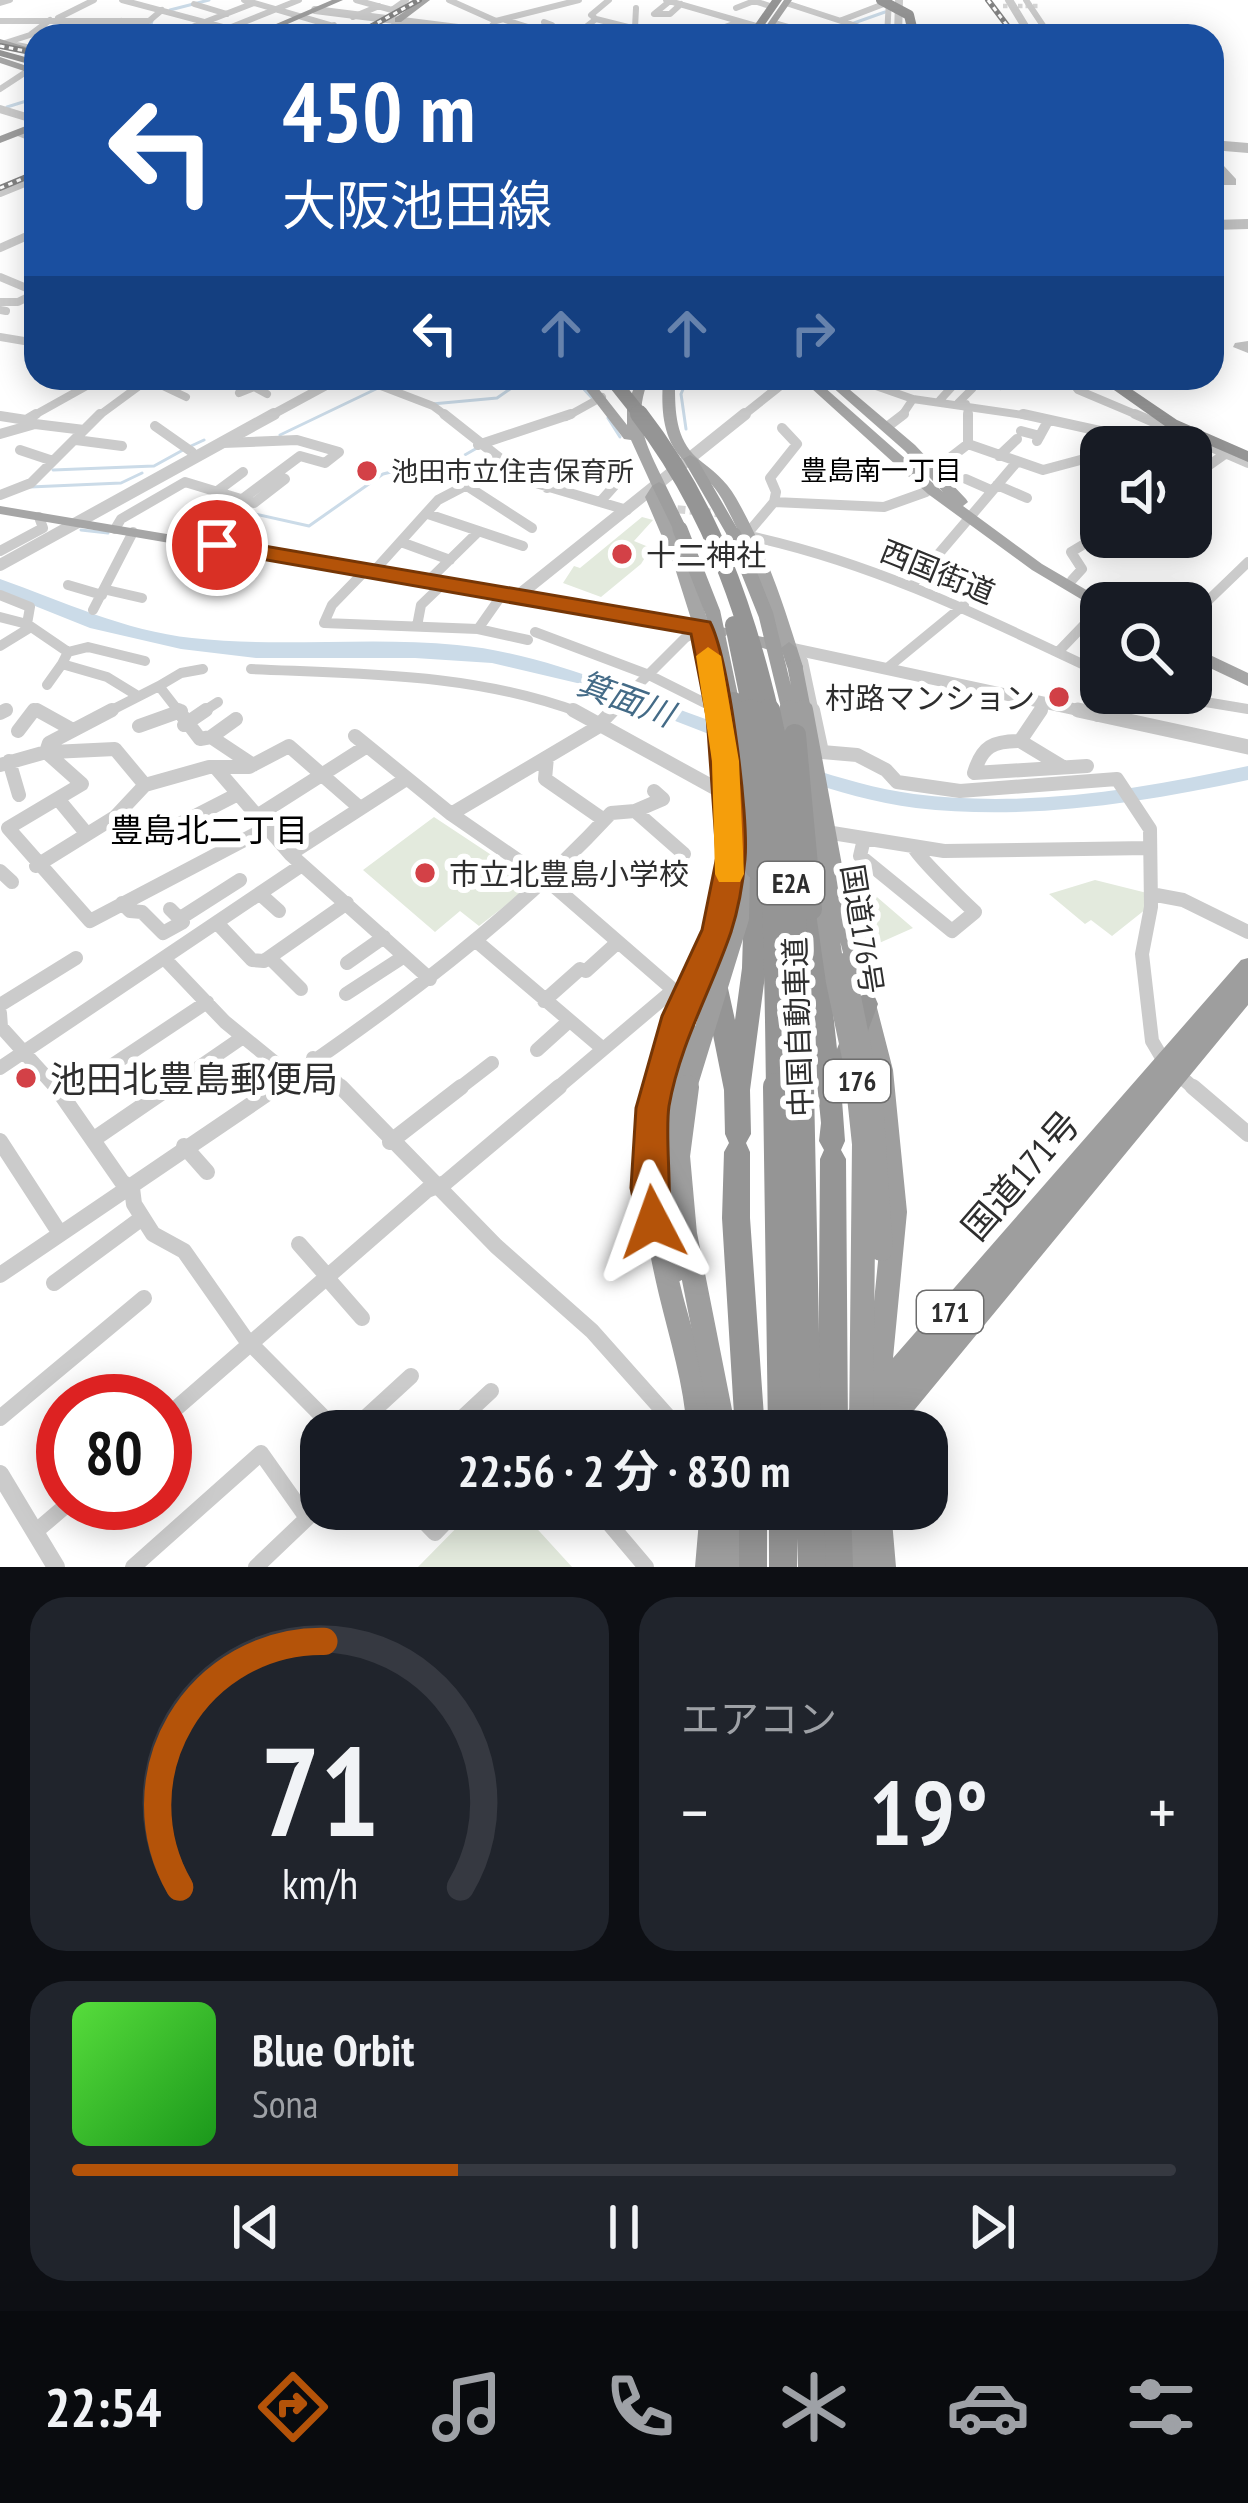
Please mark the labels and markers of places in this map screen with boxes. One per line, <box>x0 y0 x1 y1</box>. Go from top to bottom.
place label: 池田市立住吉保育所 <box>391 454 634 488</box>
marker: 池田市立住吉保育所 <box>354 458 380 484</box>
pin <box>166 494 268 596</box>
place label: 十二神社 <box>646 535 766 574</box>
marker: 十二神社 <box>609 541 635 567</box>
place label: 村路マンション <box>825 678 1035 717</box>
marker: 村路マンション <box>1046 684 1072 710</box>
place label: 市立北豊島小学校 <box>449 854 689 893</box>
marker: 市立北豊島小学校 <box>412 860 438 886</box>
place label: 池田北豊島郵便局 <box>50 1055 338 1102</box>
marker: 池田北豊島郵便局 <box>13 1065 39 1091</box>

